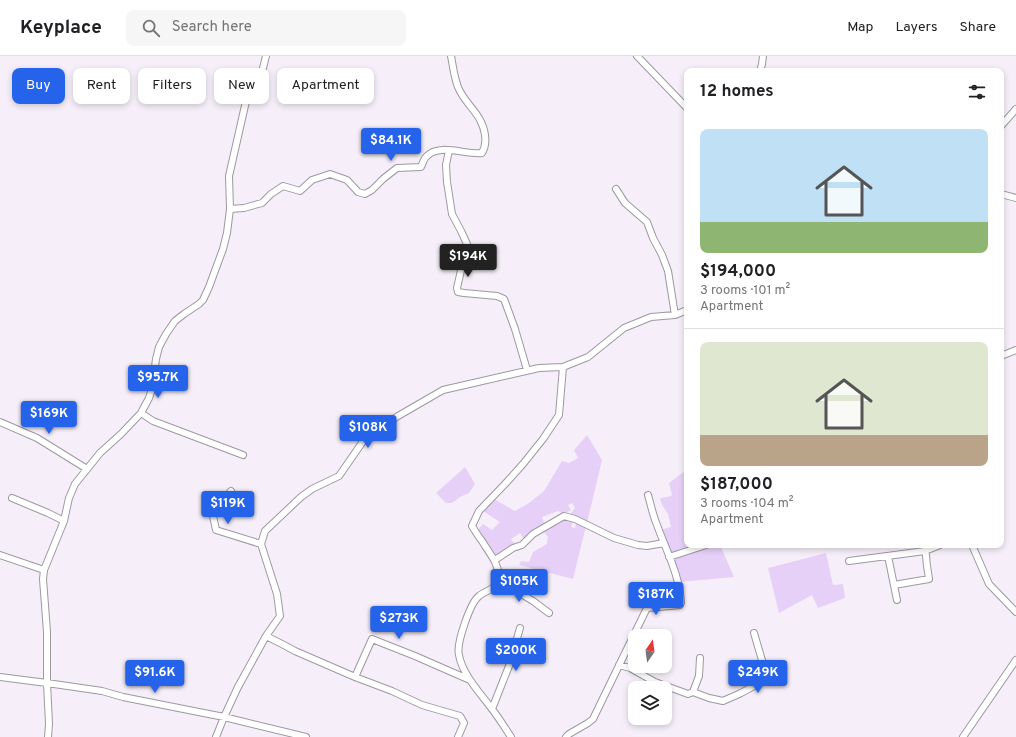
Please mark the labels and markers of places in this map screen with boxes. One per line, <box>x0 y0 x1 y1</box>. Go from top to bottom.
pin: $84.1K <box>358 128 424 162</box>
pin: $194K <box>440 244 496 278</box>
pin: $95.7K <box>125 365 191 399</box>
pin: $169K <box>21 401 77 435</box>
pin: $108K <box>340 415 396 449</box>
pin: $119K <box>200 491 256 525</box>
pin: $105K <box>491 569 547 603</box>
pin: $187K <box>628 582 684 616</box>
pin: $273K <box>371 606 427 640</box>
pin: $200K <box>488 638 544 672</box>
pin: $91.6K <box>122 660 188 694</box>
pin: $249K <box>730 660 786 694</box>

